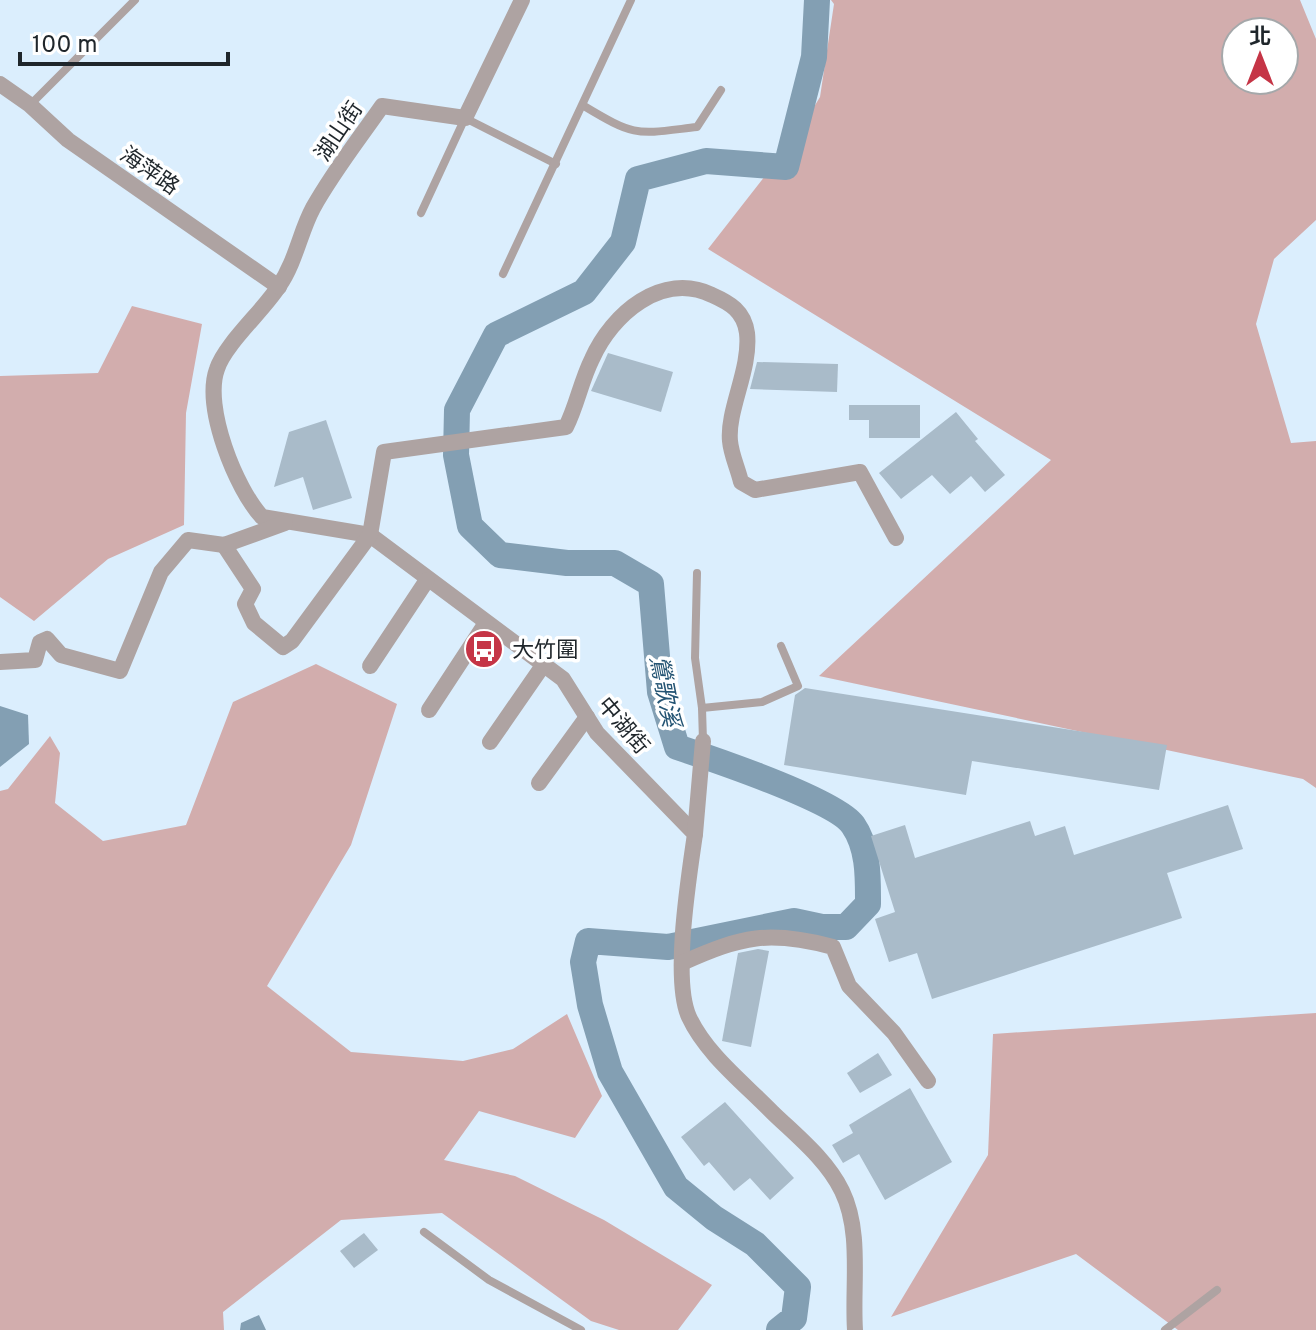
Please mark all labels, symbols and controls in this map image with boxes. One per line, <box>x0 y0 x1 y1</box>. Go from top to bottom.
scale bar <box>20 16 228 66</box>
north arrow <box>1220 16 1300 96</box>
text: 北 <box>1249 25 1271 52</box>
text: 100 m <box>32 31 98 61</box>
street label: 湖山街 <box>310 97 370 167</box>
street label: 海萍路 <box>114 142 183 202</box>
bus stop icon: 大竹圍 <box>463 628 505 670</box>
place label: 大竹圍 <box>512 638 578 665</box>
water label: 鶯歌溪 <box>641 653 685 733</box>
street label: 中湖街 <box>591 693 654 761</box>

